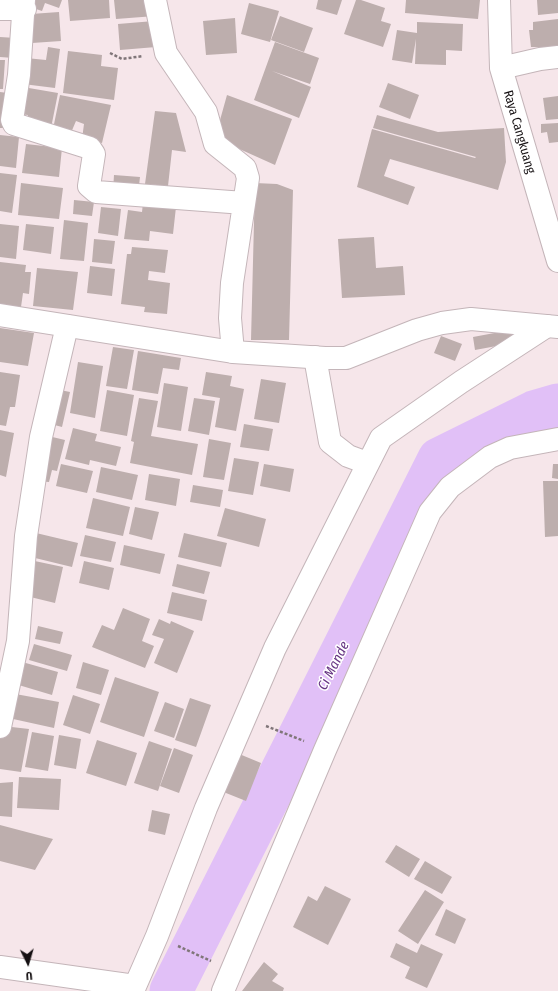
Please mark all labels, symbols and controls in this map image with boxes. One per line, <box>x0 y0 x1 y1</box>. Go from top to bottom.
street label: Raya Cangkuang <box>500 88 538 176</box>
water label: Ci Mande <box>315 639 353 693</box>
north arrow <box>8 943 48 983</box>
text: U <box>25 969 33 982</box>

